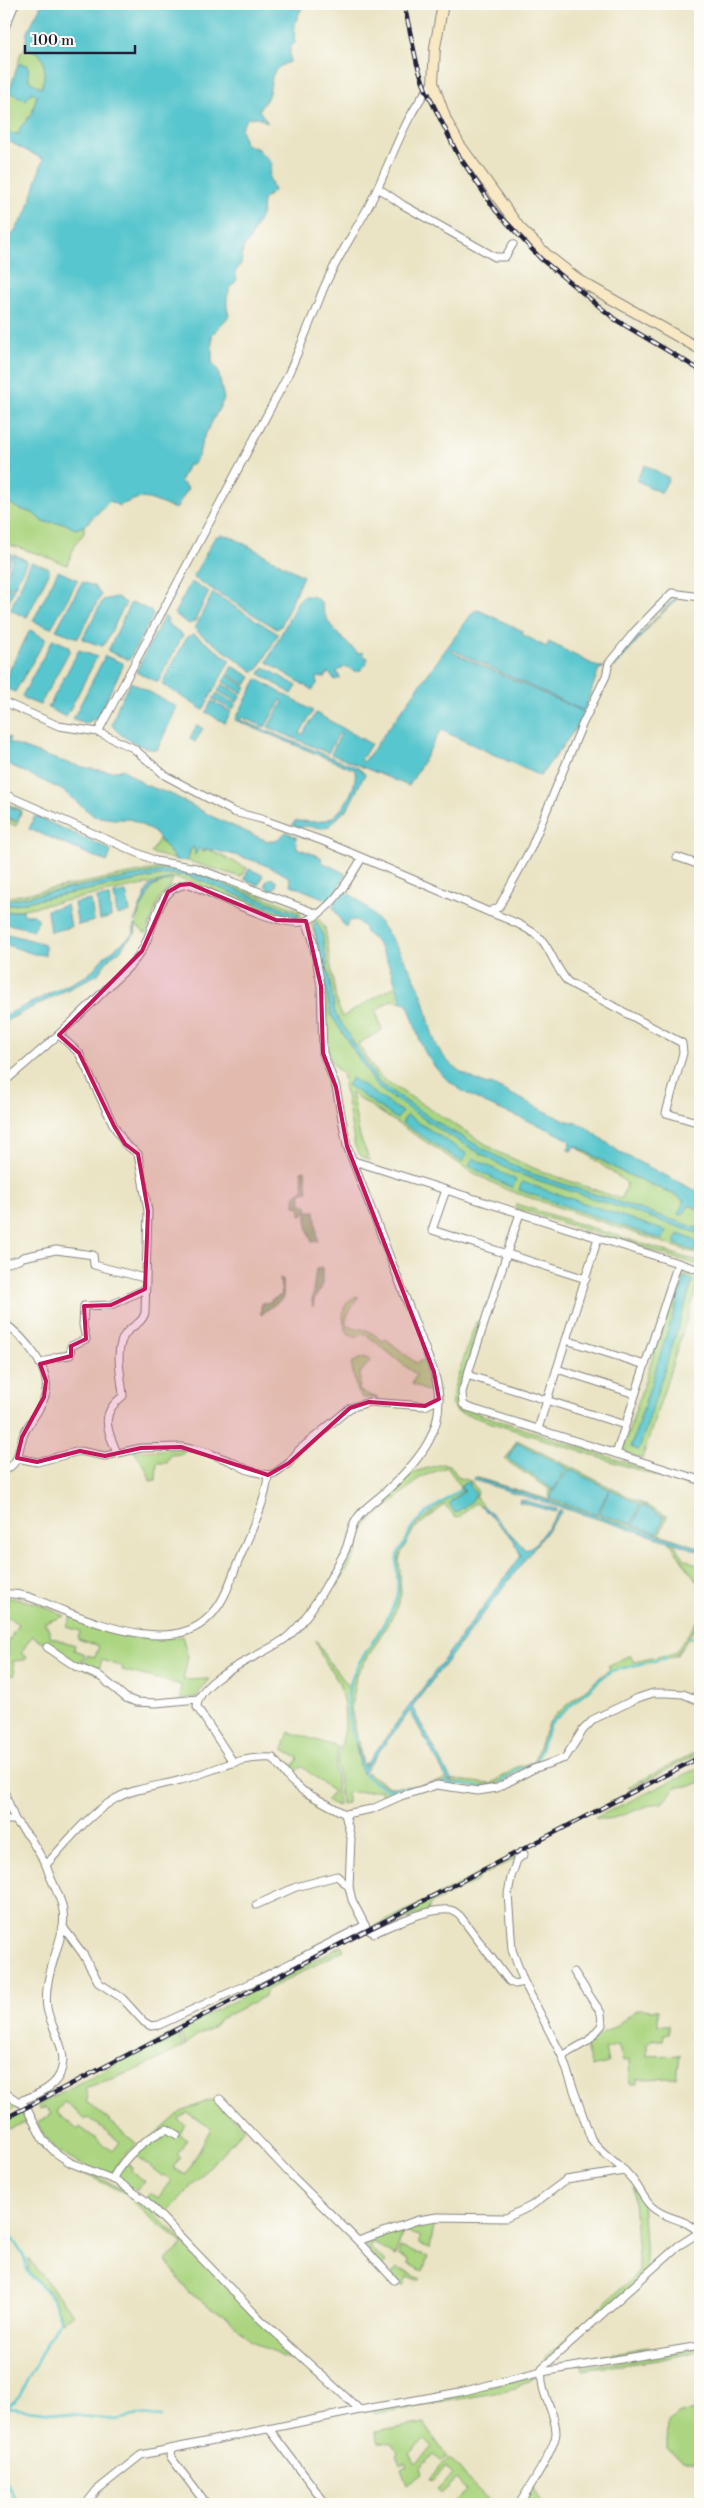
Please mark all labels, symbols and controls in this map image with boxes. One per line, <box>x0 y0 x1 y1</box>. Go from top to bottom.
scale bar <box>25 22 135 54</box>
text: 100 m <box>32 31 74 50</box>

